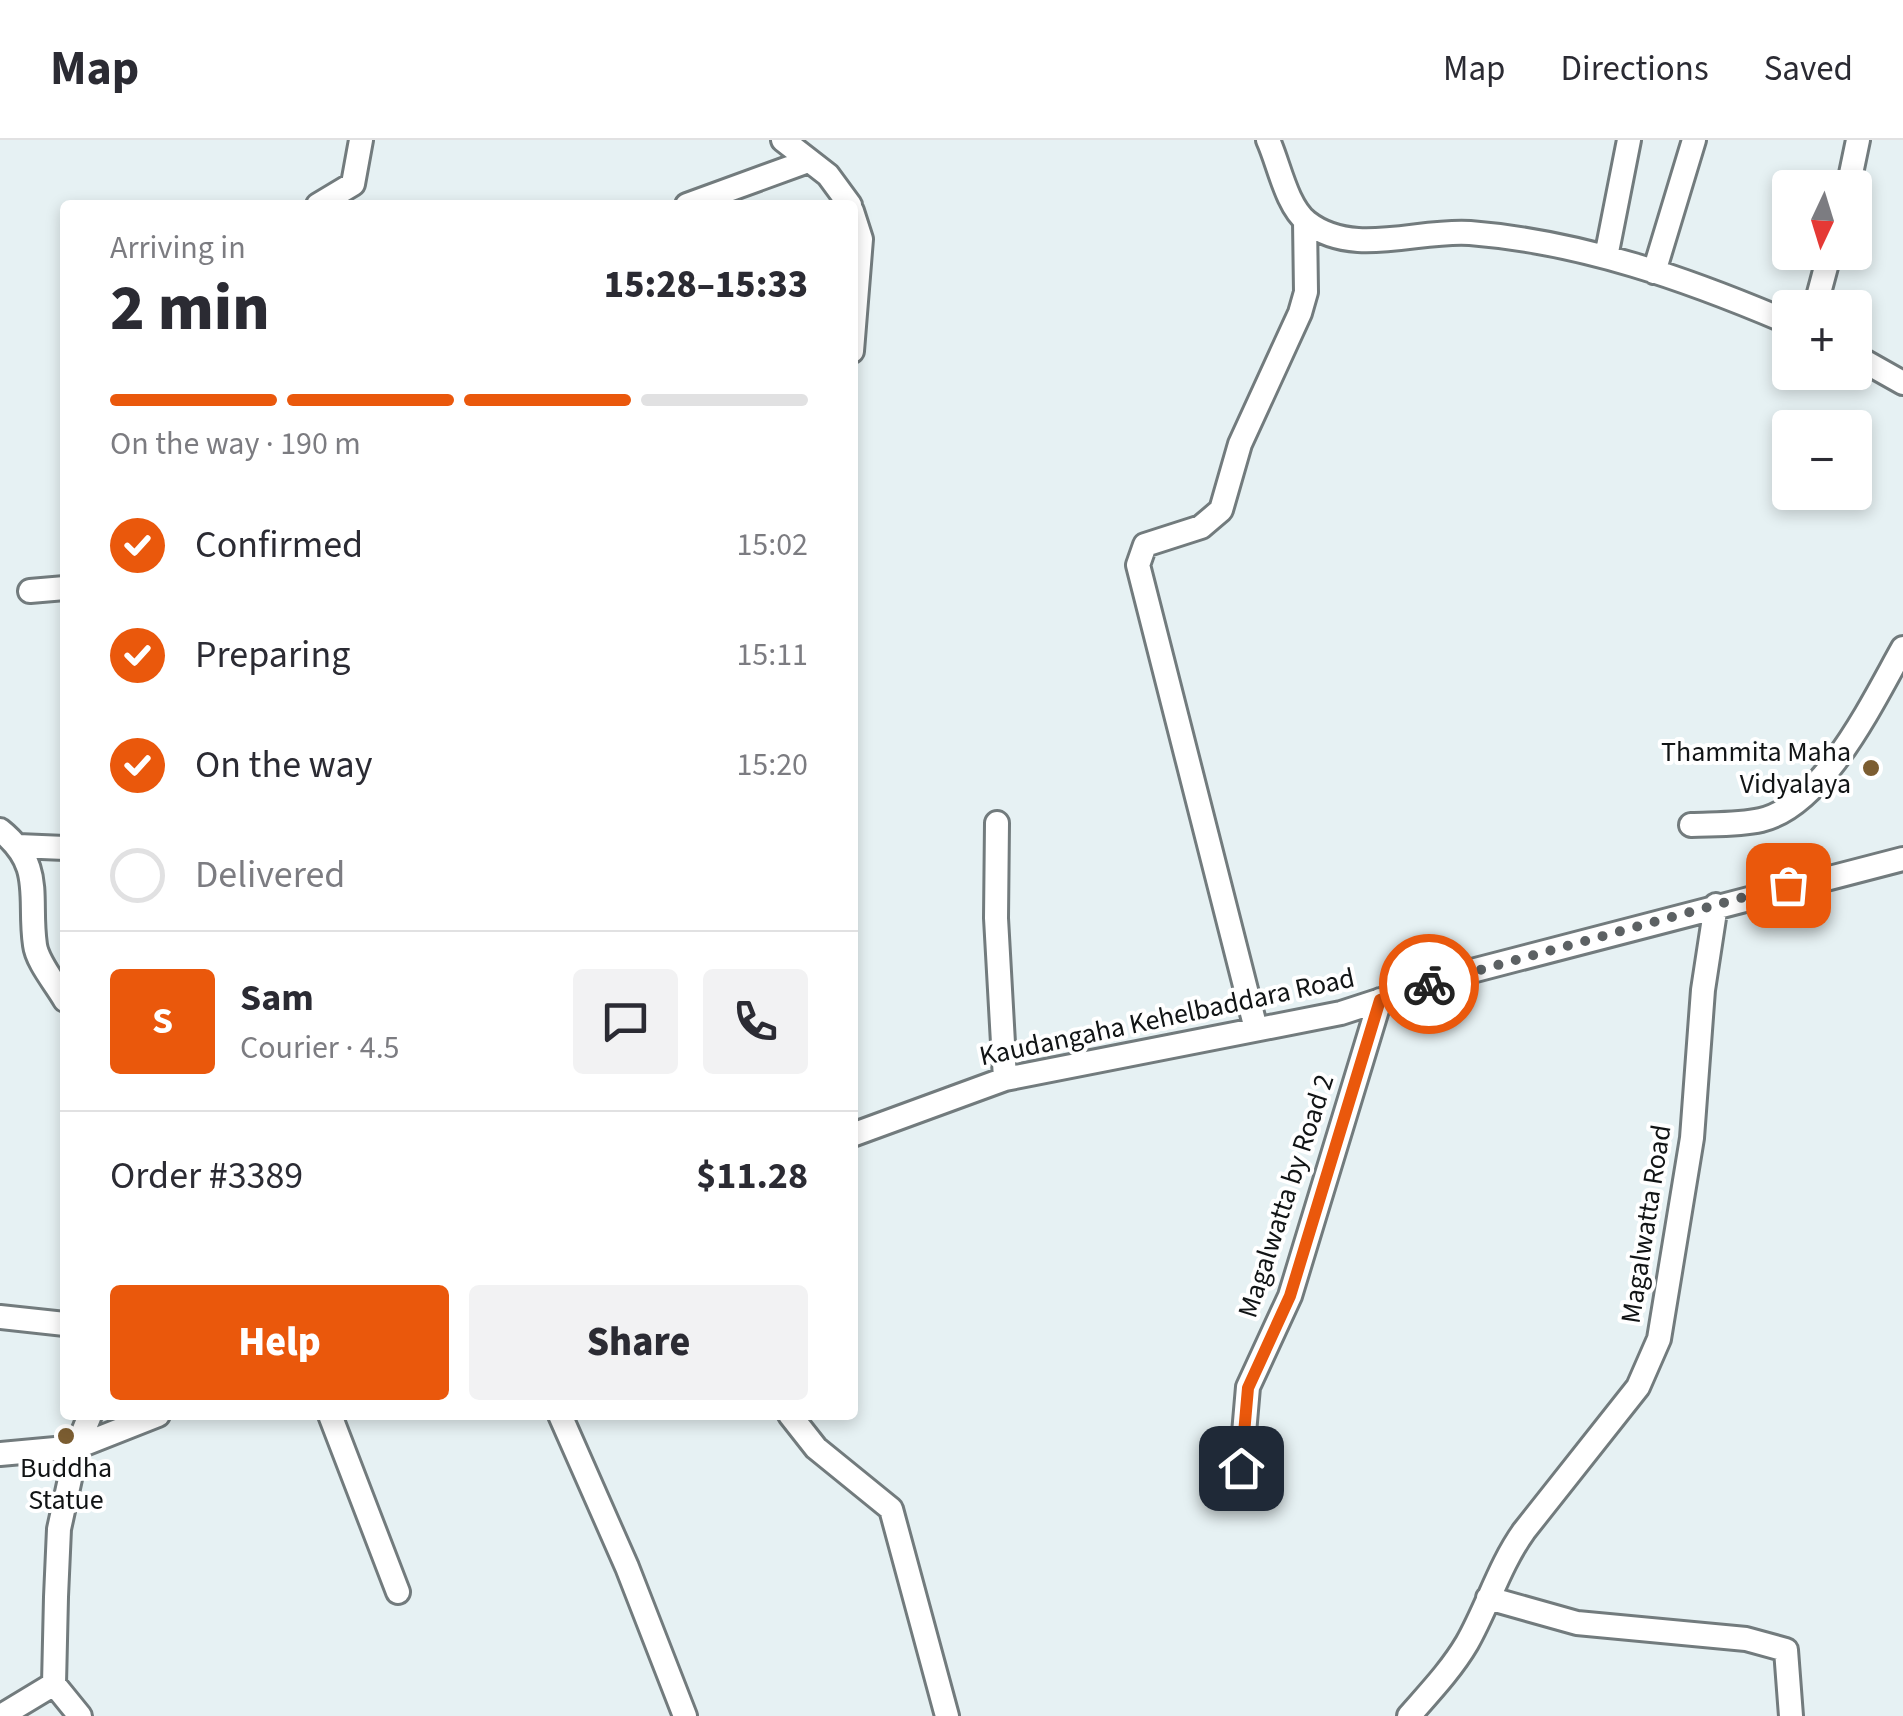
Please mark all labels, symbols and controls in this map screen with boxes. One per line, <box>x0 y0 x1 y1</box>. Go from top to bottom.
text: Map <box>50 35 139 103</box>
text: Map <box>1443 44 1506 94</box>
text: Directions <box>1561 44 1709 94</box>
text: Saved <box>1764 44 1853 94</box>
north arrow <box>1772 170 1872 270</box>
map controls <box>1772 170 1872 510</box>
text: Arriving in <box>110 225 246 271</box>
text: 15:28–15:33 <box>604 258 808 312</box>
text: 2 min <box>110 262 270 355</box>
button: + <box>1772 290 1872 390</box>
button: − <box>1772 410 1872 510</box>
text: On the way · 190 m <box>110 421 361 467</box>
icon: check <box>110 518 165 573</box>
text: Confirmed <box>195 518 363 572</box>
text: 15:02 <box>736 522 808 568</box>
icon: check <box>110 628 165 683</box>
text: Preparing <box>195 628 350 682</box>
text: 15:11 <box>736 632 808 678</box>
place label: Thammita Maha Vidyalaya <box>1661 732 1851 804</box>
icon: check <box>110 738 165 793</box>
text: On the way <box>195 738 372 792</box>
text: 15:20 <box>736 742 808 788</box>
marker: Thammita Maha Vidyalaya <box>1860 757 1882 779</box>
pin <box>1746 843 1831 928</box>
text: Delivered <box>195 848 345 902</box>
icon: bag <box>1761 858 1816 913</box>
courier <box>1379 934 1479 1034</box>
icon: bike <box>1402 957 1457 1012</box>
street label: Kaudangaha Kehelbaddara Road <box>976 958 1358 1076</box>
button: chat <box>573 969 678 1074</box>
button: phone <box>703 969 808 1074</box>
text: Sam <box>240 971 314 1025</box>
text: S <box>152 994 173 1048</box>
text: Courier · 4.5 <box>240 1025 400 1071</box>
street label: Magalwatta by Road 2 <box>1228 1069 1344 1323</box>
street label: Magalwatta Road <box>1611 1122 1681 1326</box>
text: Order #3389 <box>110 1149 303 1203</box>
text: $11.28 <box>696 1149 808 1203</box>
button: Help <box>110 1285 449 1400</box>
button: Share <box>469 1285 808 1400</box>
marker: Buddha Statue <box>55 1425 77 1447</box>
pin <box>1199 1426 1284 1511</box>
icon: home <box>1214 1441 1269 1496</box>
place label: Buddha Statue <box>20 1448 112 1520</box>

